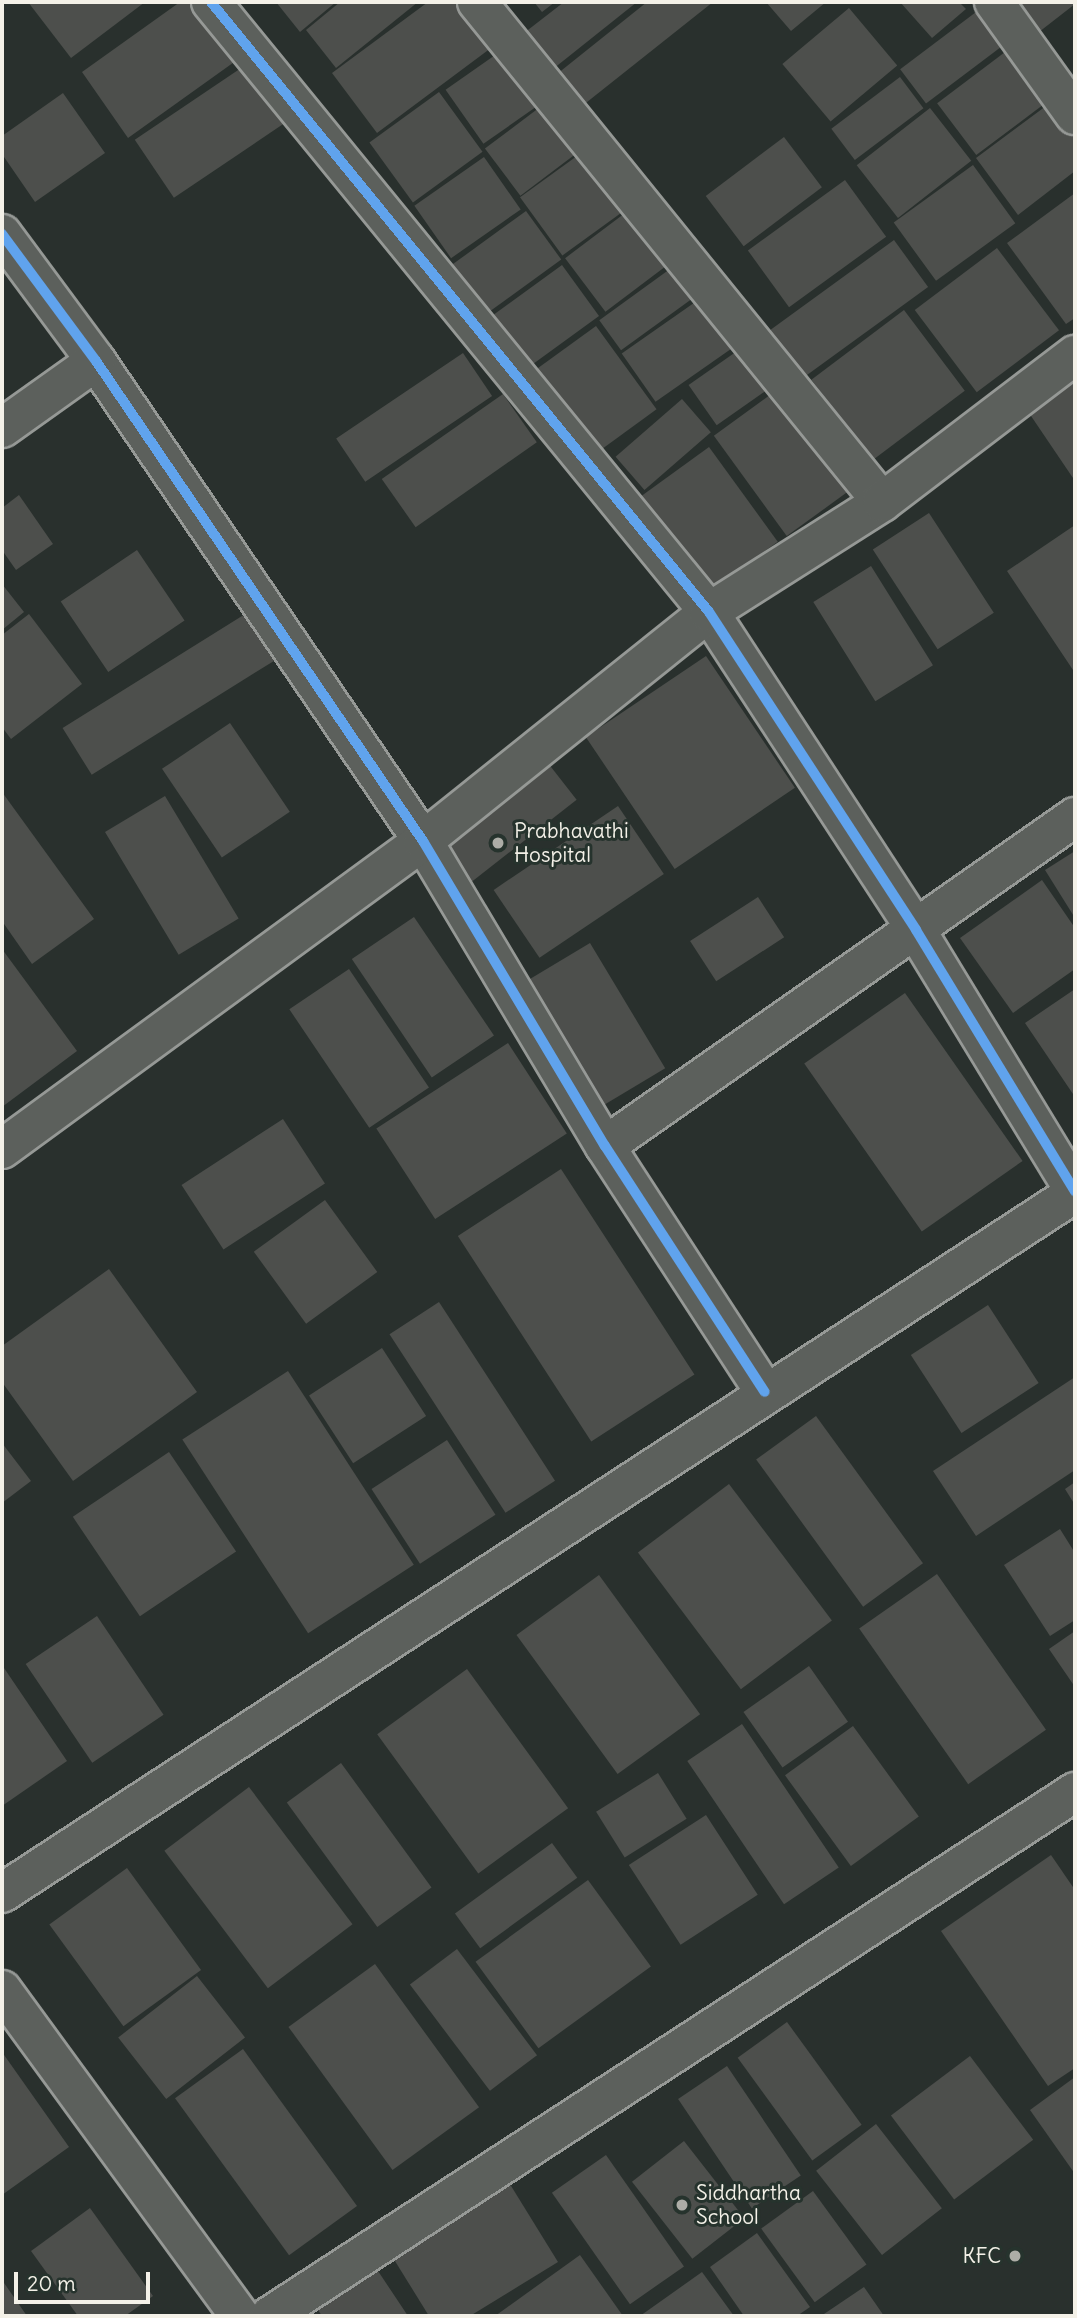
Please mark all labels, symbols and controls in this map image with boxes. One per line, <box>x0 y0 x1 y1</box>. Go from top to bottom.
place label: Prabhavathi Hospital <box>514 818 629 868</box>
marker: Prabhavathi Hospital <box>488 833 508 853</box>
place label: Siddhartha School <box>696 2180 801 2230</box>
marker: Siddhartha School <box>674 2197 690 2213</box>
place label: KFC <box>963 2243 1001 2269</box>
marker: KFC <box>1007 2248 1023 2264</box>
scale bar <box>18 2258 154 2302</box>
text: 20 m <box>27 2270 76 2297</box>

